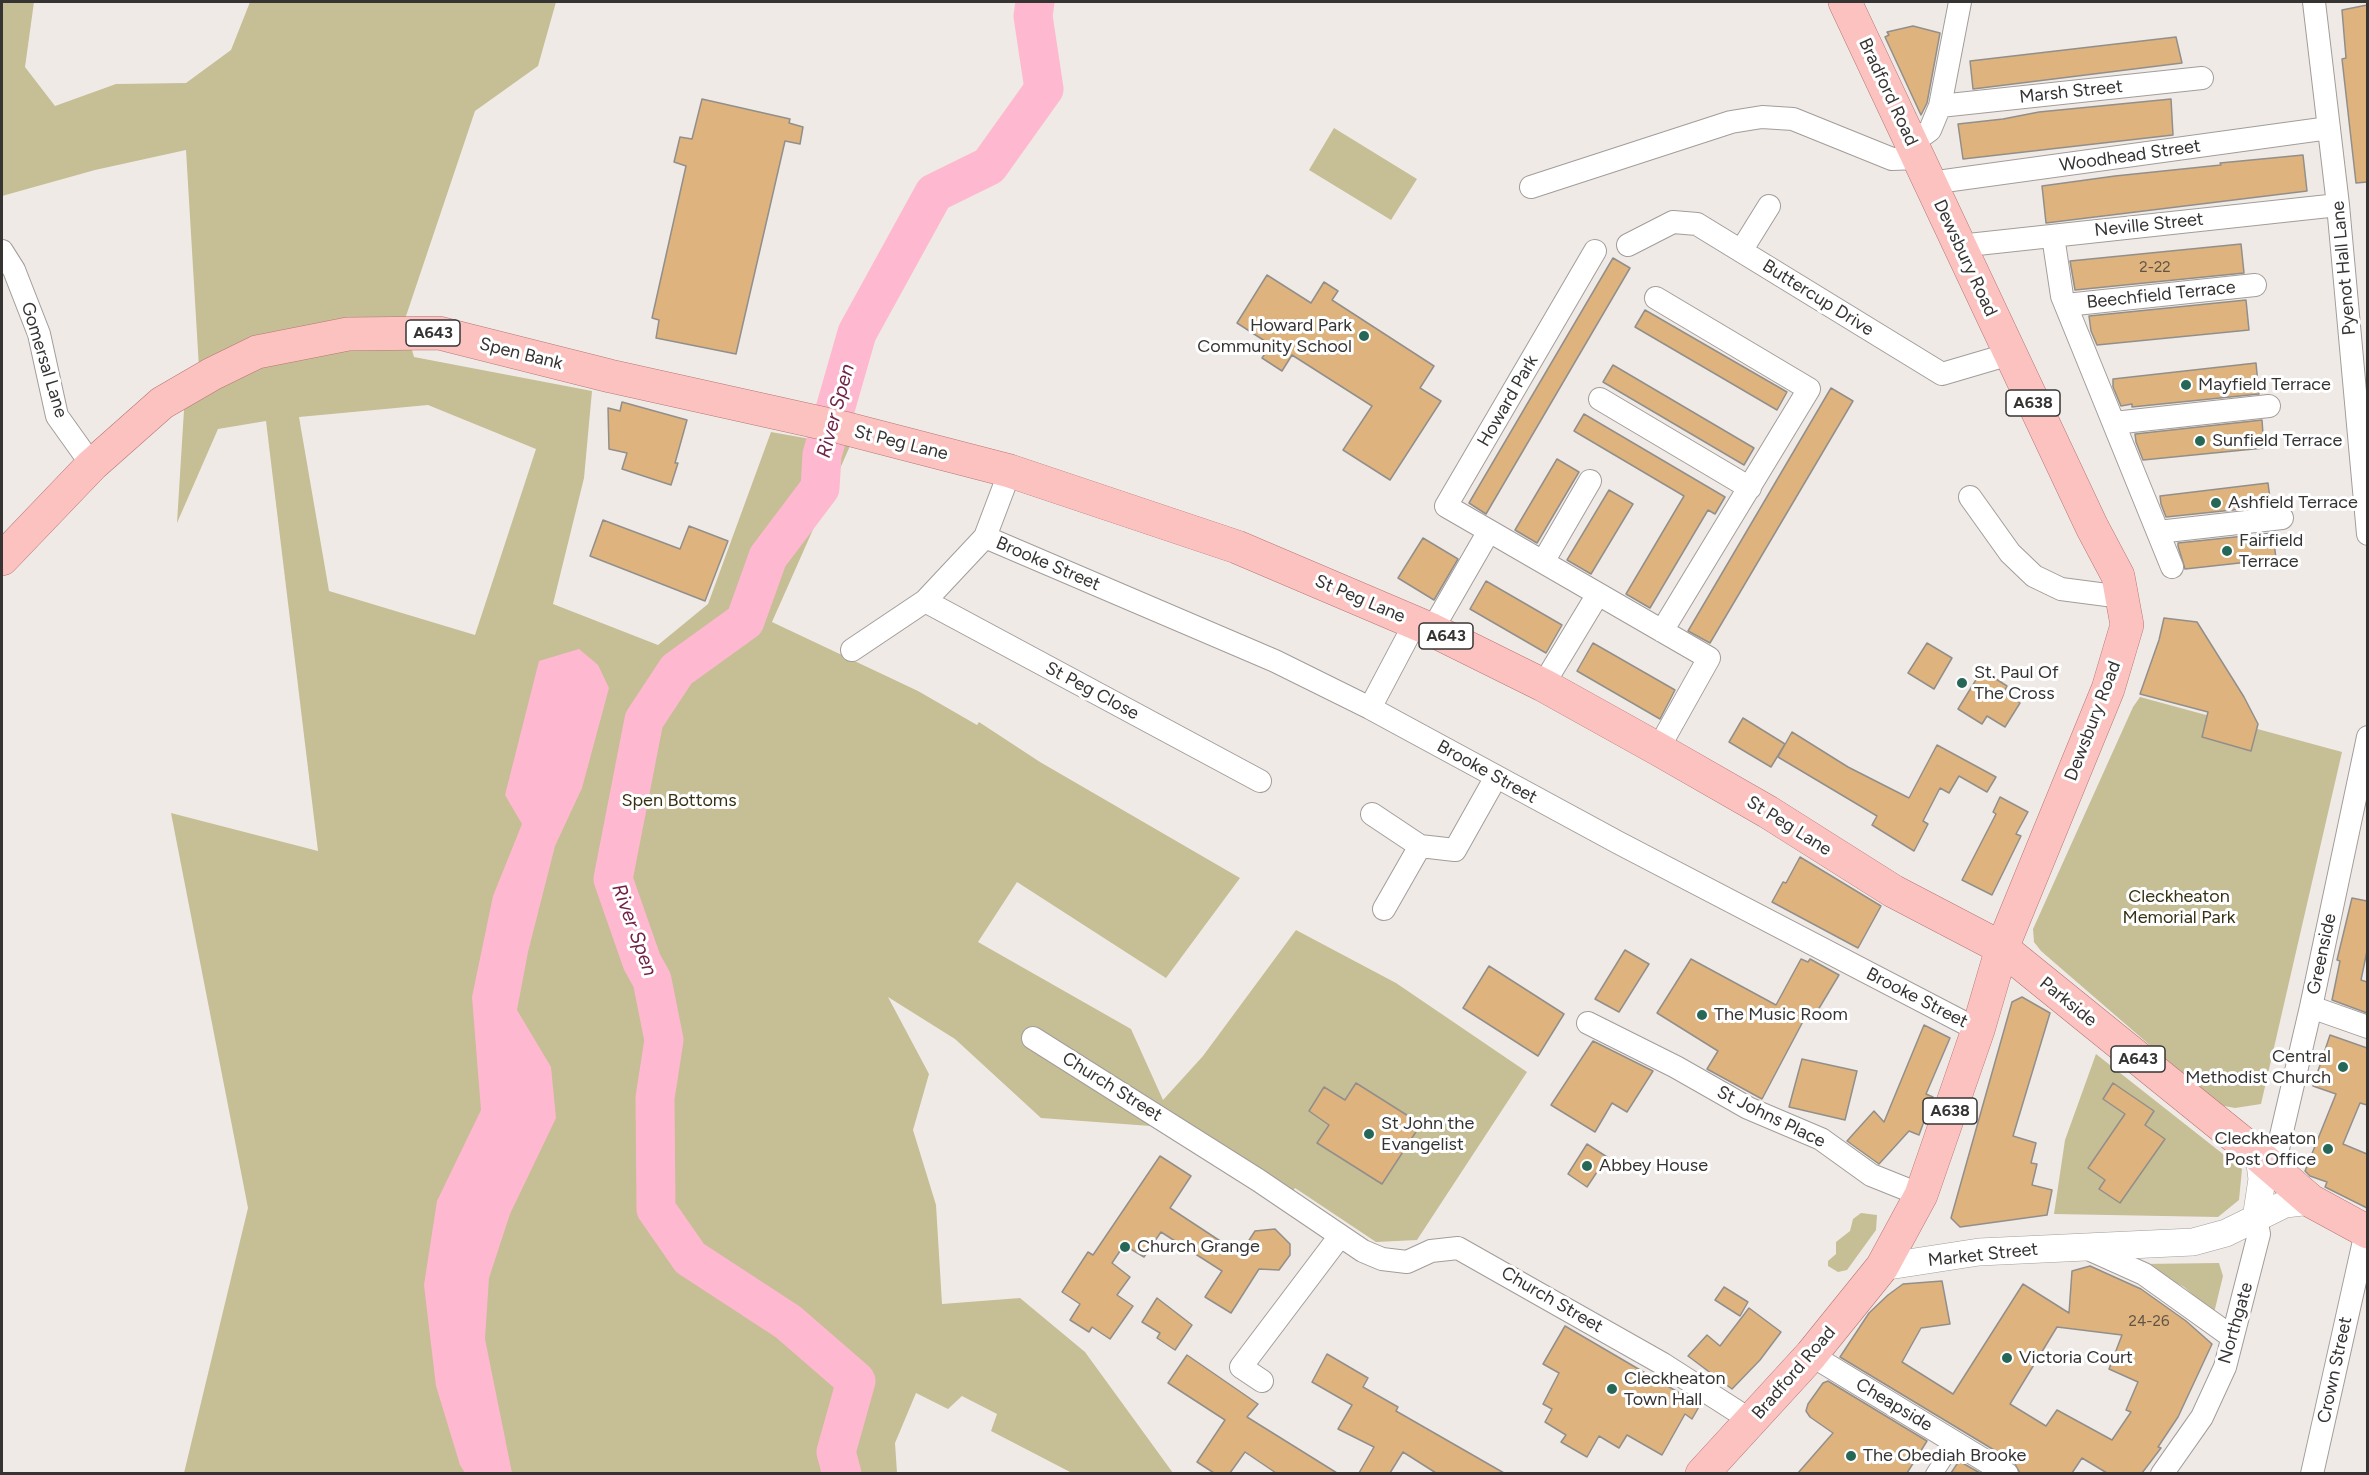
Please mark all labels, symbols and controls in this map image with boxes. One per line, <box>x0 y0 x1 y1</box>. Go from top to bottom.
street label: Bradford Road <box>1854 35 1922 149</box>
street label: Marsh Street <box>2018 76 2124 108</box>
street label: Woodhead Street <box>2058 135 2202 177</box>
street label: Dewsbury Road <box>1928 196 2002 320</box>
street label: Pyenot Hall Lane <box>2327 200 2361 336</box>
street label: Neville Street <box>2093 209 2205 241</box>
street label: Buttercup Drive <box>1758 255 1878 341</box>
house number: 2-22 <box>2139 259 2171 277</box>
street label: Beechfield Terrace <box>2085 276 2237 314</box>
street label: Gomersal Lane <box>16 300 72 420</box>
place label: Howard Park Community School <box>1197 315 1352 358</box>
road number: A643 <box>406 320 460 346</box>
marker: Howard Park Community School <box>1357 329 1371 343</box>
street label: Spen Bank <box>477 333 565 375</box>
street label: Howard Park <box>1473 351 1543 451</box>
water label: River Spen <box>812 361 860 461</box>
place label: Mayfield Terrace <box>2198 374 2331 396</box>
marker: Mayfield Terrace <box>2179 378 2193 392</box>
road number: A638 <box>2006 390 2060 416</box>
street label: St Peg Lane <box>852 421 950 465</box>
place label: Sunfield Terrace <box>2212 430 2342 452</box>
marker: Sunfield Terrace <box>2193 434 2207 448</box>
place label: Ashfield Terrace <box>2228 492 2358 514</box>
marker: Ashfield Terrace <box>2209 496 2223 510</box>
place label: Fairfield Terrace <box>2239 530 2303 572</box>
street label: Brooke Street <box>993 532 1103 596</box>
marker: Fairfield Terrace <box>2220 544 2234 558</box>
street label: St Peg Lane <box>1312 570 1408 628</box>
road number: A643 <box>1419 623 1473 649</box>
street label: St Peg Close <box>1041 657 1143 725</box>
street label: Dewsbury Road <box>2060 658 2126 784</box>
place label: St. Paul Of The Cross <box>1974 662 2059 704</box>
marker: St. Paul Of The Cross <box>1955 676 1969 690</box>
street label: Brooke Street <box>1433 736 1541 808</box>
park label: Spen Bottoms <box>621 790 737 812</box>
street label: St Peg Lane <box>1743 791 1835 861</box>
water label: River Spen <box>606 881 662 979</box>
park label: Cleckheaton Memorial Park <box>2123 886 2235 928</box>
street label: Greenside <box>2303 911 2341 997</box>
street label: Brooke Street <box>1863 963 1971 1033</box>
street label: Parkside <box>2035 972 2101 1032</box>
place label: The Music Room <box>1714 1004 1848 1026</box>
marker: The Music Room <box>1695 1008 1709 1022</box>
road number: A643 <box>2111 1046 2165 1072</box>
place label: Central Methodist Church <box>2185 1046 2331 1088</box>
street label: Church Street <box>1058 1048 1166 1126</box>
marker: Central Methodist Church <box>2336 1060 2350 1074</box>
street label: St Johns Place <box>1713 1081 1829 1153</box>
road number: A638 <box>1923 1098 1977 1124</box>
place label: St John the Evangelist <box>1381 1113 1474 1156</box>
marker: St John the Evangelist <box>1362 1127 1376 1141</box>
place label: Cleckheaton Post Office <box>2214 1128 2316 1170</box>
marker: Cleckheaton Post Office <box>2321 1142 2335 1156</box>
place label: Abbey House <box>1599 1155 1708 1177</box>
marker: Abbey House <box>1580 1159 1594 1173</box>
place label: Church Grange <box>1137 1236 1260 1258</box>
street label: Market Street <box>1927 1238 2039 1272</box>
marker: Church Grange <box>1118 1240 1132 1254</box>
street label: Church Street <box>1497 1262 1607 1338</box>
street label: Northgate <box>2214 1280 2258 1366</box>
house number: 24-26 <box>2129 1313 2169 1331</box>
street label: Crown Street <box>2313 1315 2357 1425</box>
street label: Bradford Road <box>1748 1322 1840 1424</box>
place label: Victoria Court <box>2019 1347 2133 1369</box>
marker: Victoria Court <box>2000 1351 2014 1365</box>
place label: Cleckheaton Town Hall <box>1624 1368 1726 1410</box>
street label: Cheapside <box>1852 1374 1936 1436</box>
marker: Cleckheaton Town Hall <box>1605 1382 1619 1396</box>
place label: The Obediah Brooke <box>1863 1445 2026 1467</box>
marker: The Obediah Brooke <box>1844 1449 1858 1463</box>

